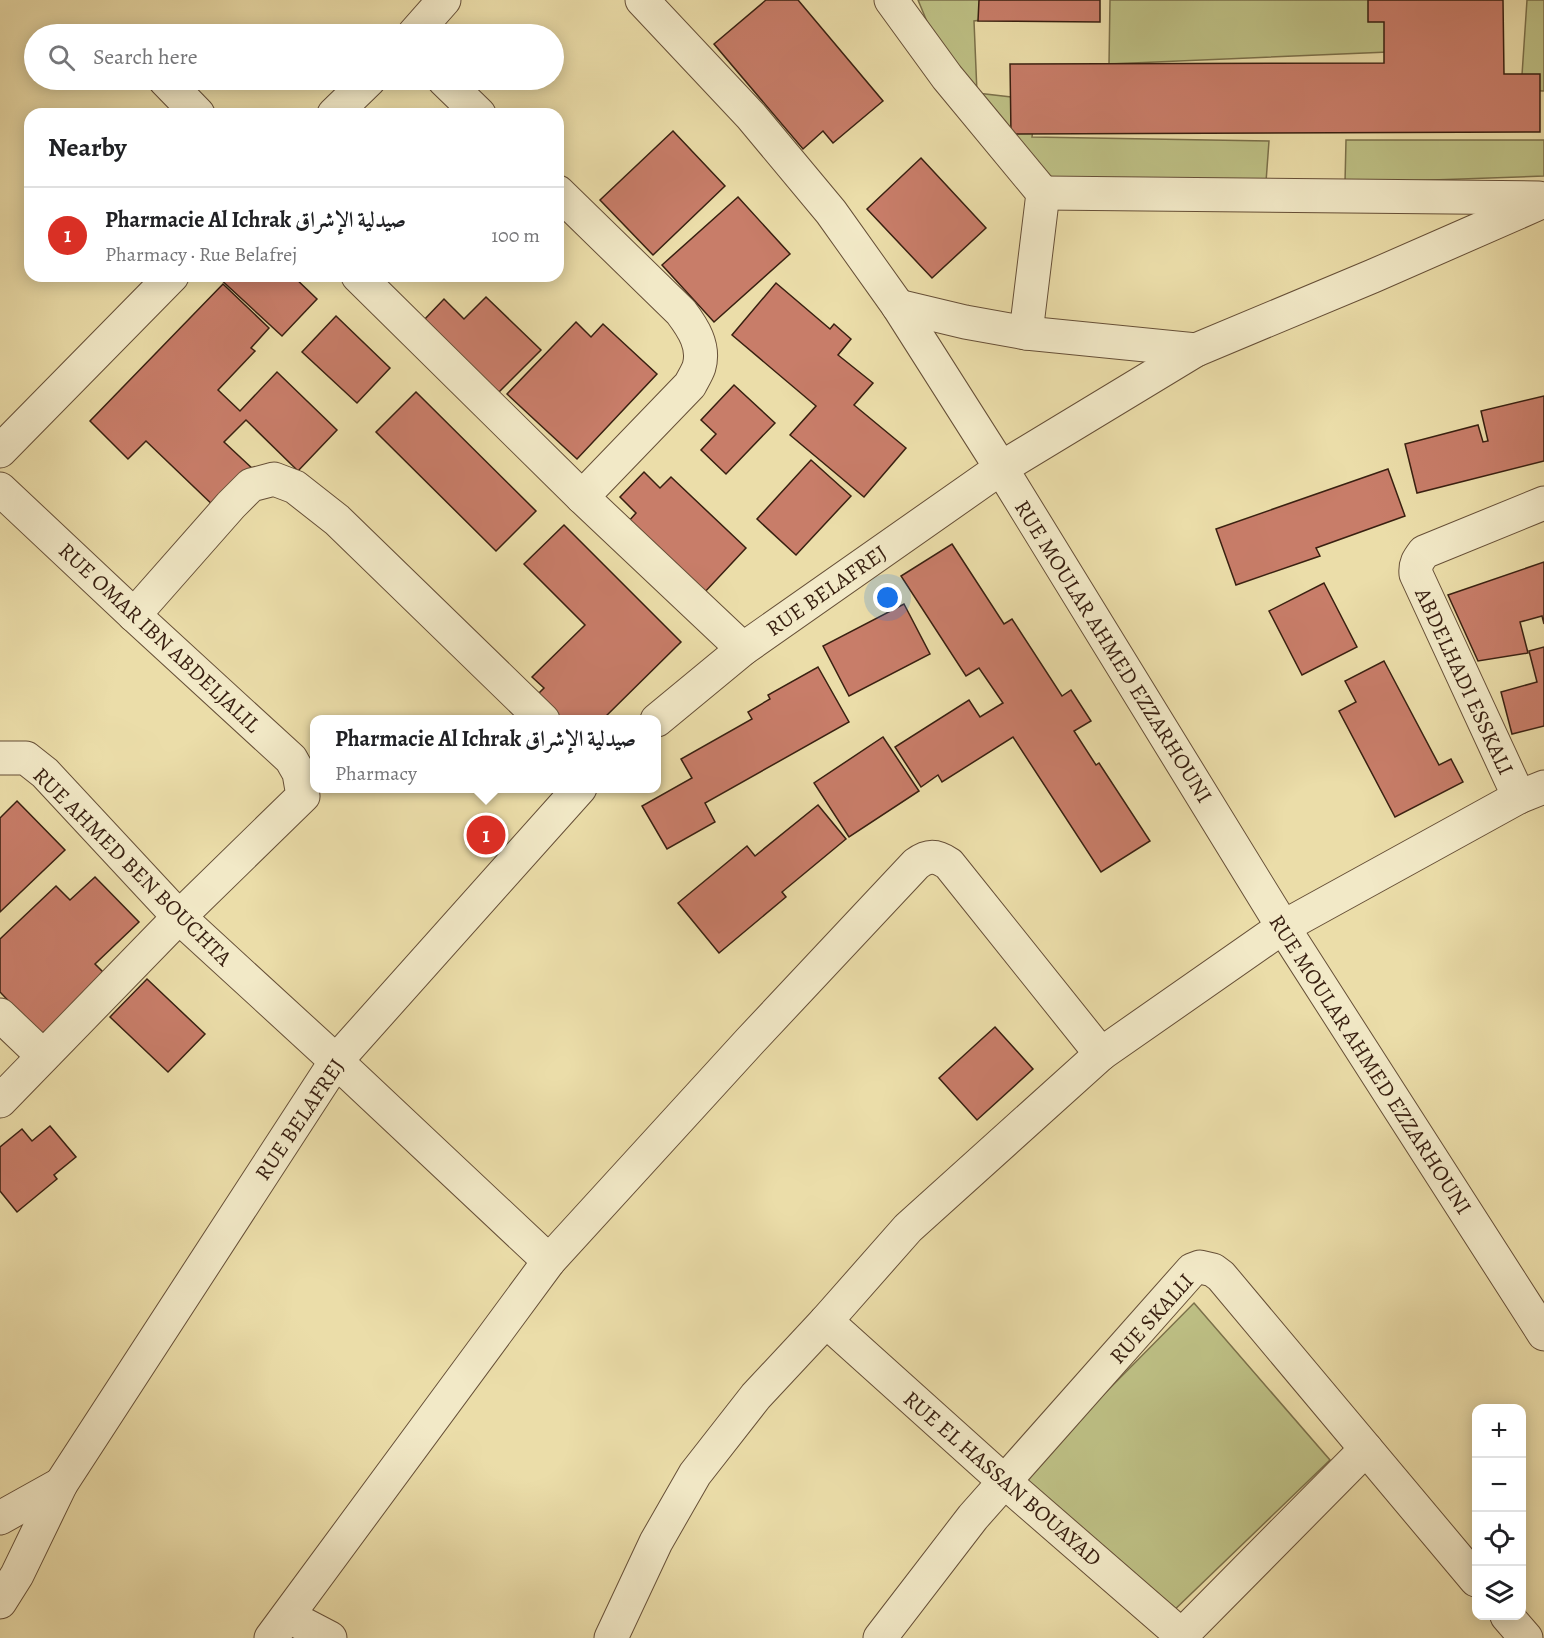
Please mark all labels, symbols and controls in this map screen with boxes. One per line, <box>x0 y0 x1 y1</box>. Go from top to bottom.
search box <box>24 24 564 90</box>
icon: search <box>45 41 78 74</box>
text: Search here <box>93 42 198 72</box>
text: Nearby <box>48 130 127 165</box>
text: Pharmacie Al Ichrak صيدلية الإشراق <box>105 205 406 235</box>
text: 1 <box>64 222 71 249</box>
text: 100 m <box>491 222 540 249</box>
text: Pharmacy · Rue Belafrej <box>105 241 297 268</box>
street label: RUE MOULAR AHMED EZZARHOUNI <box>1007 494 1219 809</box>
street label: RUE OMAR IBN ABDELJALIL <box>52 536 268 740</box>
street label: RUE BELAFREJ <box>760 538 893 644</box>
street label: ABDELHADI ESSKALI <box>1407 582 1521 780</box>
your location <box>873 583 902 612</box>
popup <box>310 715 661 793</box>
text: Pharmacie Al Ichrak صيدلية الإشراق <box>335 724 636 754</box>
text: Pharmacy <box>335 760 417 787</box>
street label: RUE AHMED BEN BOUCHTA <box>26 761 239 974</box>
pin: 1 <box>466 812 506 858</box>
street label: RUE MOULAR AHMED EZZARHOUNI <box>1262 909 1479 1220</box>
street label: RUE BELAFREJ <box>248 1053 352 1186</box>
street label: RUE SKALLI <box>1103 1267 1201 1371</box>
street label: RUE EL HASSAN BOUAYAD <box>897 1384 1108 1573</box>
map controls <box>1472 1404 1526 1620</box>
button: + <box>1472 1404 1526 1458</box>
button: − <box>1472 1458 1526 1512</box>
button: locate <box>1472 1512 1526 1566</box>
button: layers <box>1472 1566 1526 1620</box>

